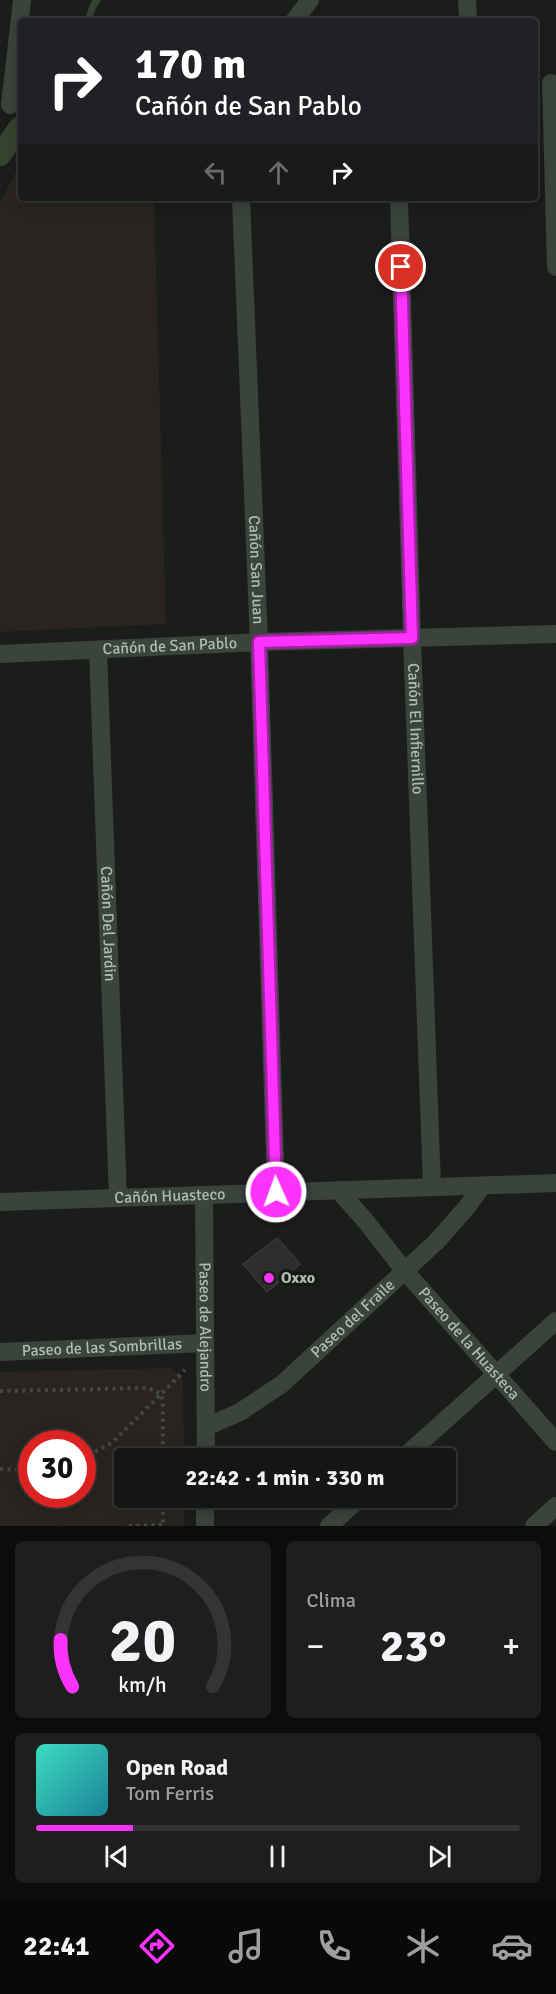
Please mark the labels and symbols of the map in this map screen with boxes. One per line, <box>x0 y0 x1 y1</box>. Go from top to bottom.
pin <box>375 241 426 292</box>
street label: Cañón San Juan <box>244 515 268 625</box>
street label: Cañón de San Pablo <box>102 633 237 659</box>
street label: Cañón El Infiernillo <box>403 663 428 795</box>
street label: Cañón Del Jardin <box>96 866 120 982</box>
position arrow <box>244 1160 308 1224</box>
street label: Cañón Huasteco <box>114 1184 226 1208</box>
street label: Paseo de Alejandro <box>195 1262 215 1392</box>
place label: Oxxo <box>281 1268 315 1288</box>
marker: Oxxo <box>262 1271 276 1285</box>
street label: Paseo del Fraile <box>307 1275 399 1362</box>
street label: Paseo de la Huasteca <box>414 1283 524 1404</box>
street label: Paseo de las Sombrillas <box>21 1334 183 1361</box>
speed limit sign: 30 <box>18 1430 96 1508</box>

